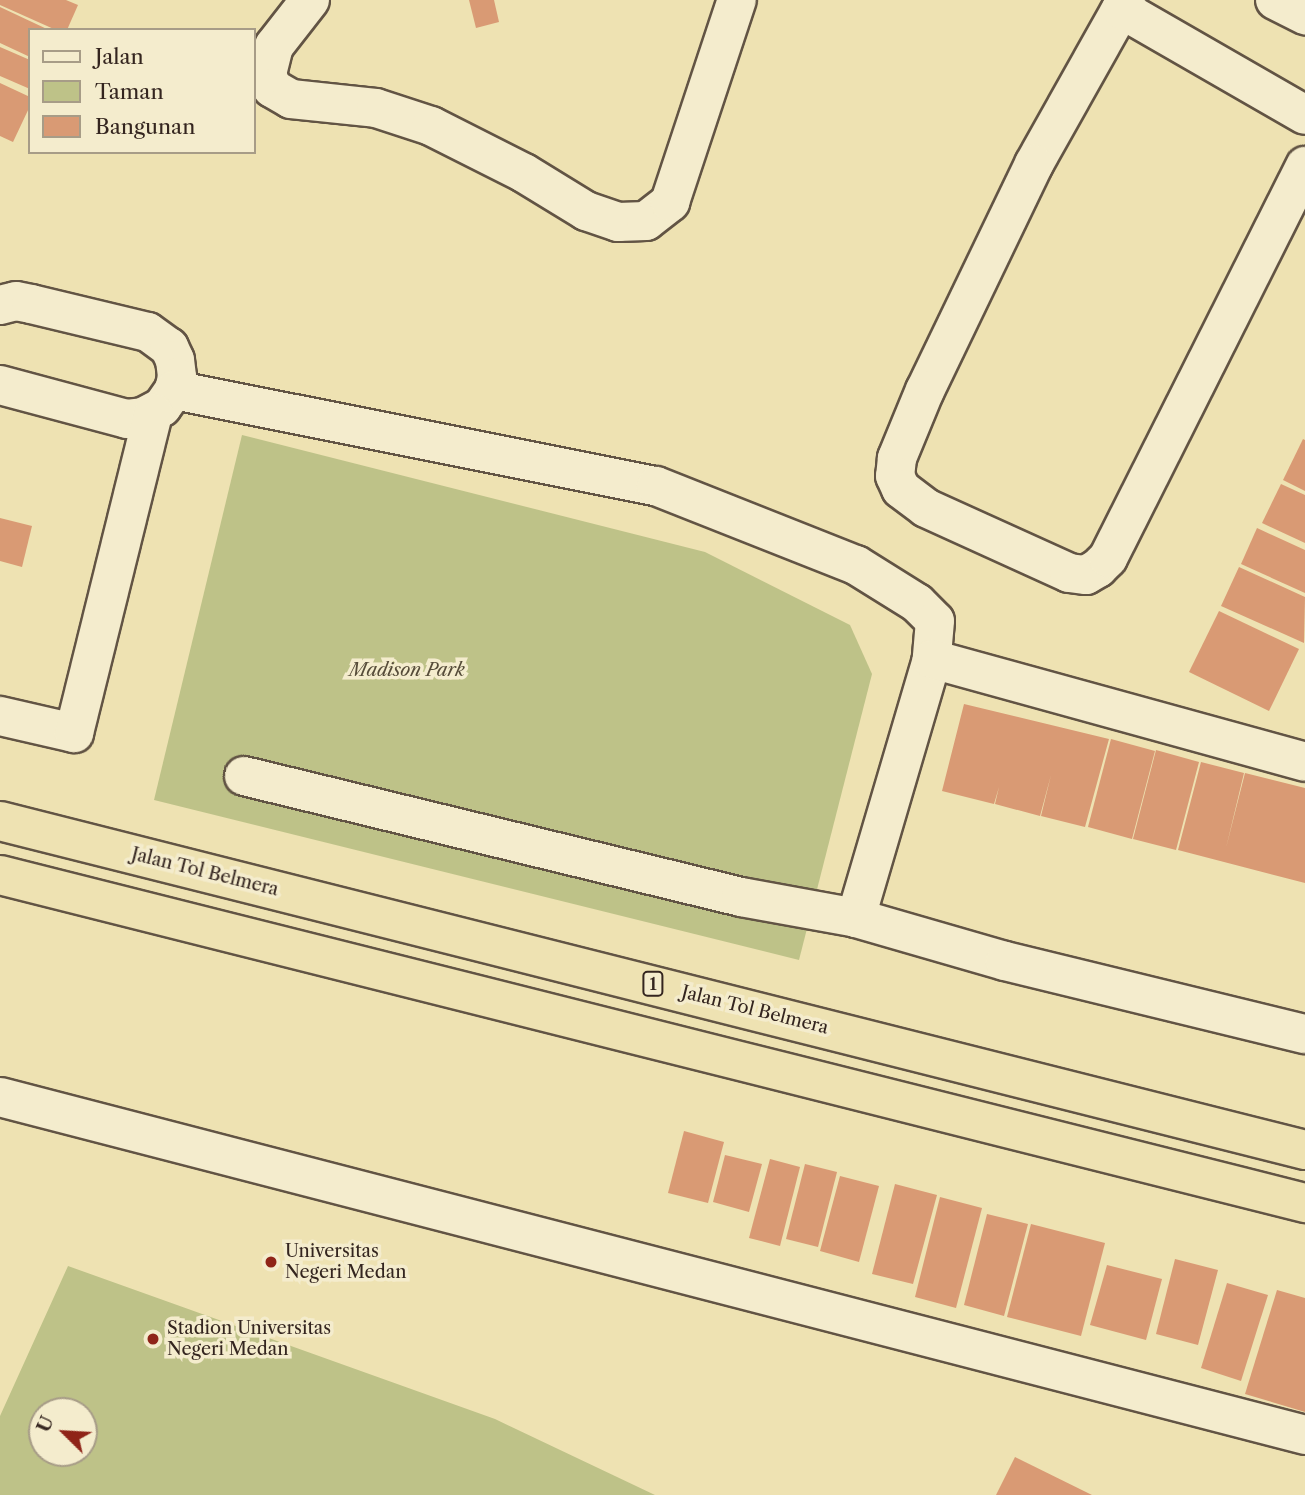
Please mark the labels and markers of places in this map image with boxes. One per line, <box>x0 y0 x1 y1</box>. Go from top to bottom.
place label: Universitas Negeri Medan <box>285 1241 406 1284</box>
marker: Universitas Negeri Medan <box>263 1254 279 1270</box>
place label: Stadion Universitas Negeri Medan <box>167 1318 331 1360</box>
marker: Stadion Universitas Negeri Medan <box>145 1331 161 1347</box>

